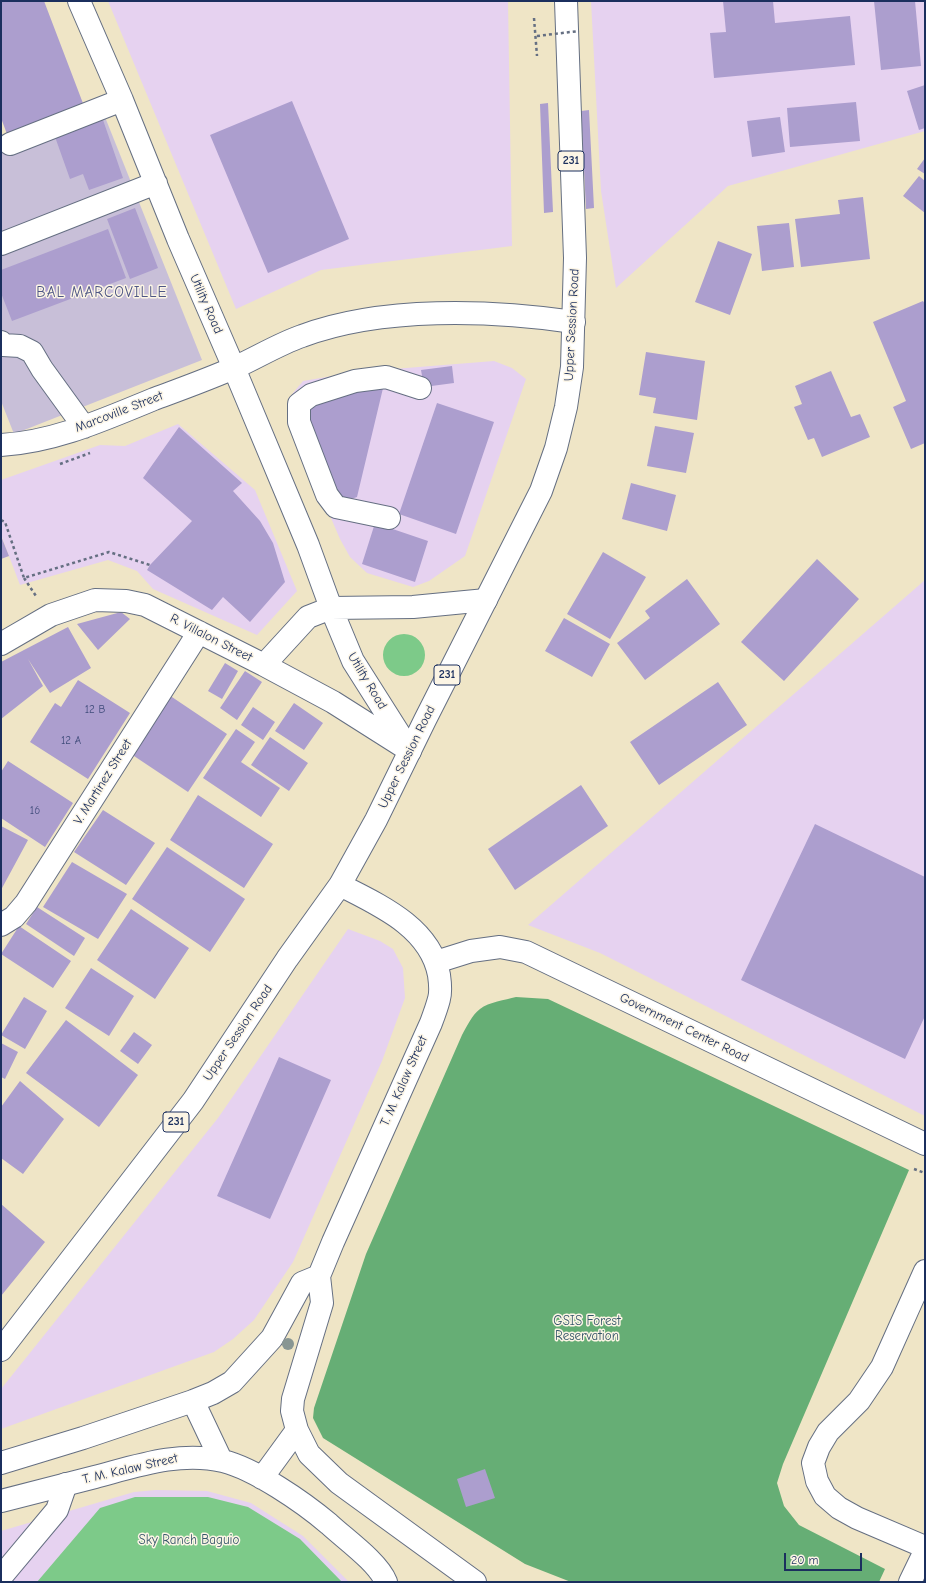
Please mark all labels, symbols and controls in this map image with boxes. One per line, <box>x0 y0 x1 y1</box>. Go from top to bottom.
road number: 231 <box>558 151 584 171</box>
street label: Upper Session Road <box>561 268 583 382</box>
street label: Utility Road <box>186 272 226 336</box>
district label: BAL MARCOVILLE <box>36 284 168 302</box>
street label: Marcoville Street <box>73 388 165 436</box>
street label: R. Villalon Street <box>167 611 255 665</box>
street label: Utility Road <box>344 650 390 712</box>
road number: 231 <box>434 665 460 685</box>
house number: 12 B <box>85 703 105 717</box>
street label: Upper Session Road <box>375 703 439 811</box>
house number: 12 A <box>61 734 81 748</box>
street label: V. Martinez Street <box>71 736 135 828</box>
house number: 16 <box>30 804 40 818</box>
street label: Upper Session Road <box>200 982 276 1084</box>
street label: Government Center Road <box>617 990 751 1066</box>
street label: T. M. Kalaw Street <box>377 1033 431 1129</box>
road number: 231 <box>163 1112 189 1132</box>
park label: GSIS Forest Reservation <box>553 1313 621 1344</box>
street label: T. M. Kalaw Street <box>81 1450 179 1488</box>
park label: Sky Ranch Baguio <box>139 1532 239 1548</box>
scale bar <box>786 1545 864 1571</box>
text: 20 m <box>791 1553 819 1567</box>

